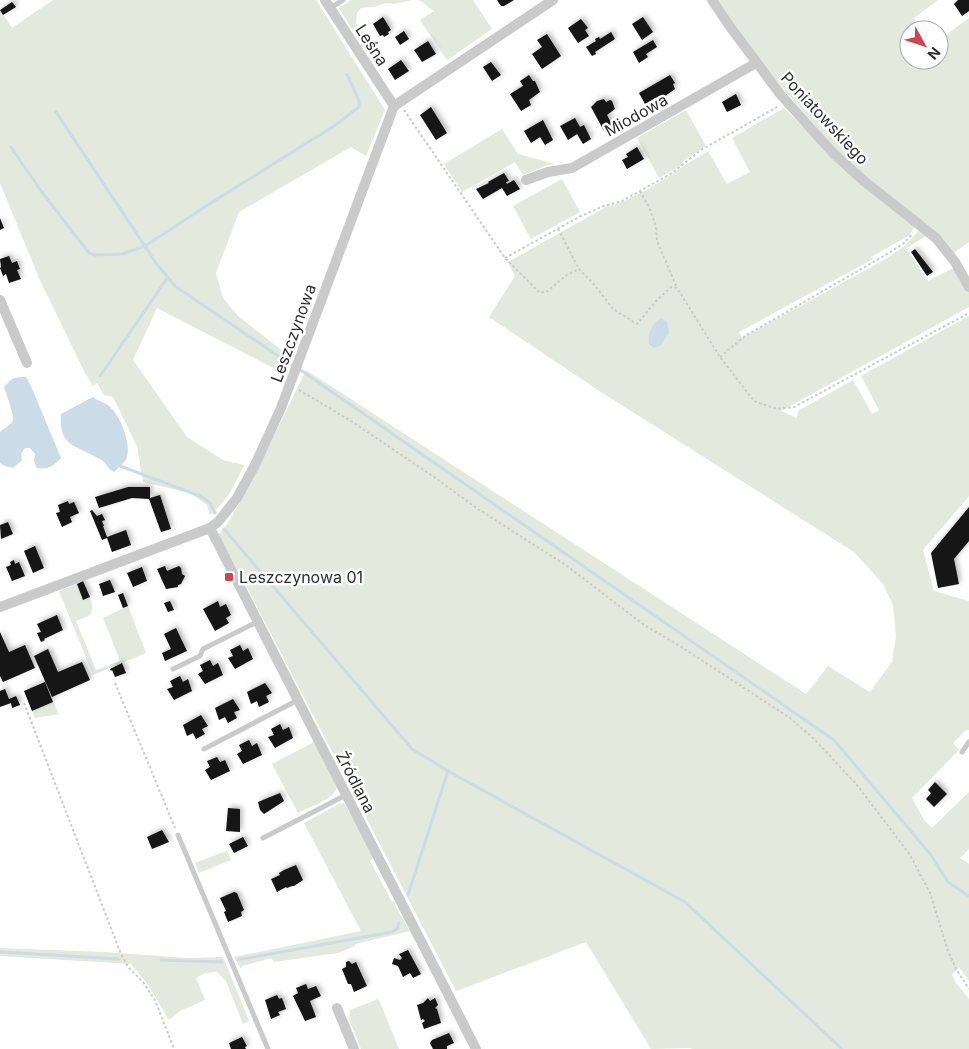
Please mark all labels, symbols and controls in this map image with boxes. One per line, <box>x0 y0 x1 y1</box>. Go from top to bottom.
north arrow <box>899 20 949 70</box>
street label: Leśna <box>351 21 393 69</box>
text: N <box>924 44 944 63</box>
street label: Poniatowskiego <box>777 68 873 168</box>
street label: Miodowa <box>601 90 671 140</box>
street label: Leszczynowa <box>266 281 320 385</box>
place label: Leszczynowa 01 <box>239 567 363 587</box>
marker: Leszczynowa 01 <box>223 571 235 583</box>
street label: Źródlana <box>332 748 380 816</box>

